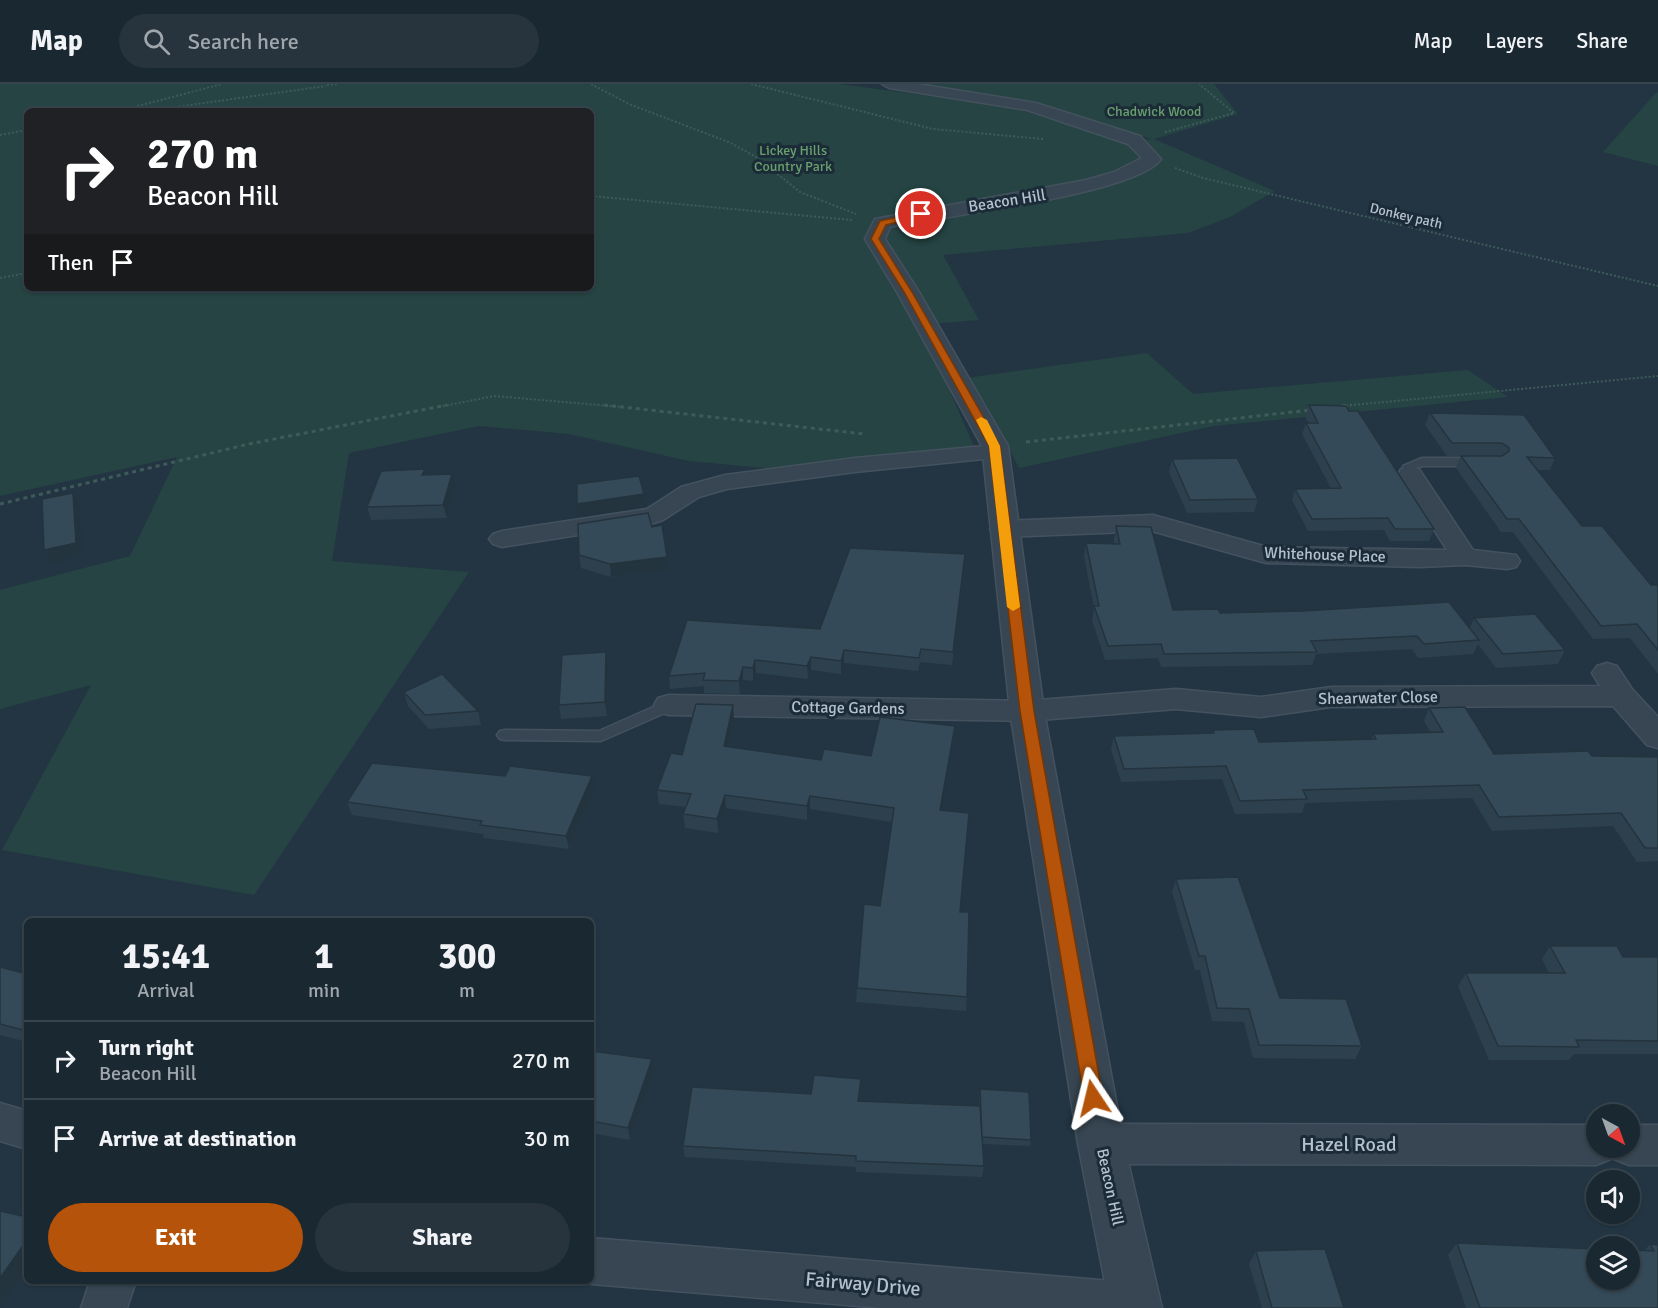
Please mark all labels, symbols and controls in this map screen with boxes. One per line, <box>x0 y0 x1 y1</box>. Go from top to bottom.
search box <box>119 14 539 68</box>
text: Map <box>30 24 83 58</box>
icon: search <box>140 25 173 58</box>
text: Search here <box>188 28 299 55</box>
text: Map <box>1414 28 1452 54</box>
text: Layers <box>1485 28 1543 54</box>
text: Share <box>1576 28 1628 54</box>
park label: Chadwick Wood <box>1107 103 1201 120</box>
text: 270 m <box>147 129 258 180</box>
icon: right <box>48 132 126 210</box>
park label: Lickey Hills Country Park <box>754 142 832 175</box>
text: Beacon Hill <box>147 180 279 213</box>
street label: Beacon Hill <box>967 185 1047 217</box>
pin <box>895 188 946 239</box>
icon: arrive <box>904 197 937 230</box>
street label: Donkey path <box>1368 199 1444 233</box>
icon: arrive <box>106 246 139 279</box>
text: Then <box>48 249 94 276</box>
street label: Whitehouse Place <box>1264 543 1386 567</box>
street label: Shearwater Close <box>1318 687 1438 709</box>
street label: Cottage Gardens <box>791 697 905 719</box>
text: 15:41 <box>122 934 210 979</box>
text: 1 <box>314 934 334 979</box>
text: 300 <box>438 934 496 979</box>
text: Arrival <box>137 978 195 1003</box>
text: min <box>308 978 340 1003</box>
text: m <box>459 978 475 1003</box>
text: Turn right <box>99 1034 194 1061</box>
icon: right <box>48 1044 81 1077</box>
text: 270 m <box>512 1047 570 1074</box>
text: Beacon Hill <box>99 1061 197 1086</box>
position arrow <box>1061 1066 1125 1130</box>
north arrow <box>1586 1104 1640 1158</box>
map controls <box>1586 1104 1640 1290</box>
icon: arrive <box>48 1122 81 1155</box>
text: Arrive at destination <box>99 1125 296 1152</box>
text: 30 m <box>524 1125 570 1152</box>
street label: Hazel Road <box>1301 1132 1397 1157</box>
street label: Beacon Hill <box>1092 1147 1128 1228</box>
button: sound <box>1586 1170 1640 1224</box>
button: Exit <box>48 1203 303 1272</box>
button: Share <box>315 1203 570 1272</box>
button: layers <box>1586 1236 1640 1290</box>
street label: Fairway Drive <box>804 1267 922 1301</box>

